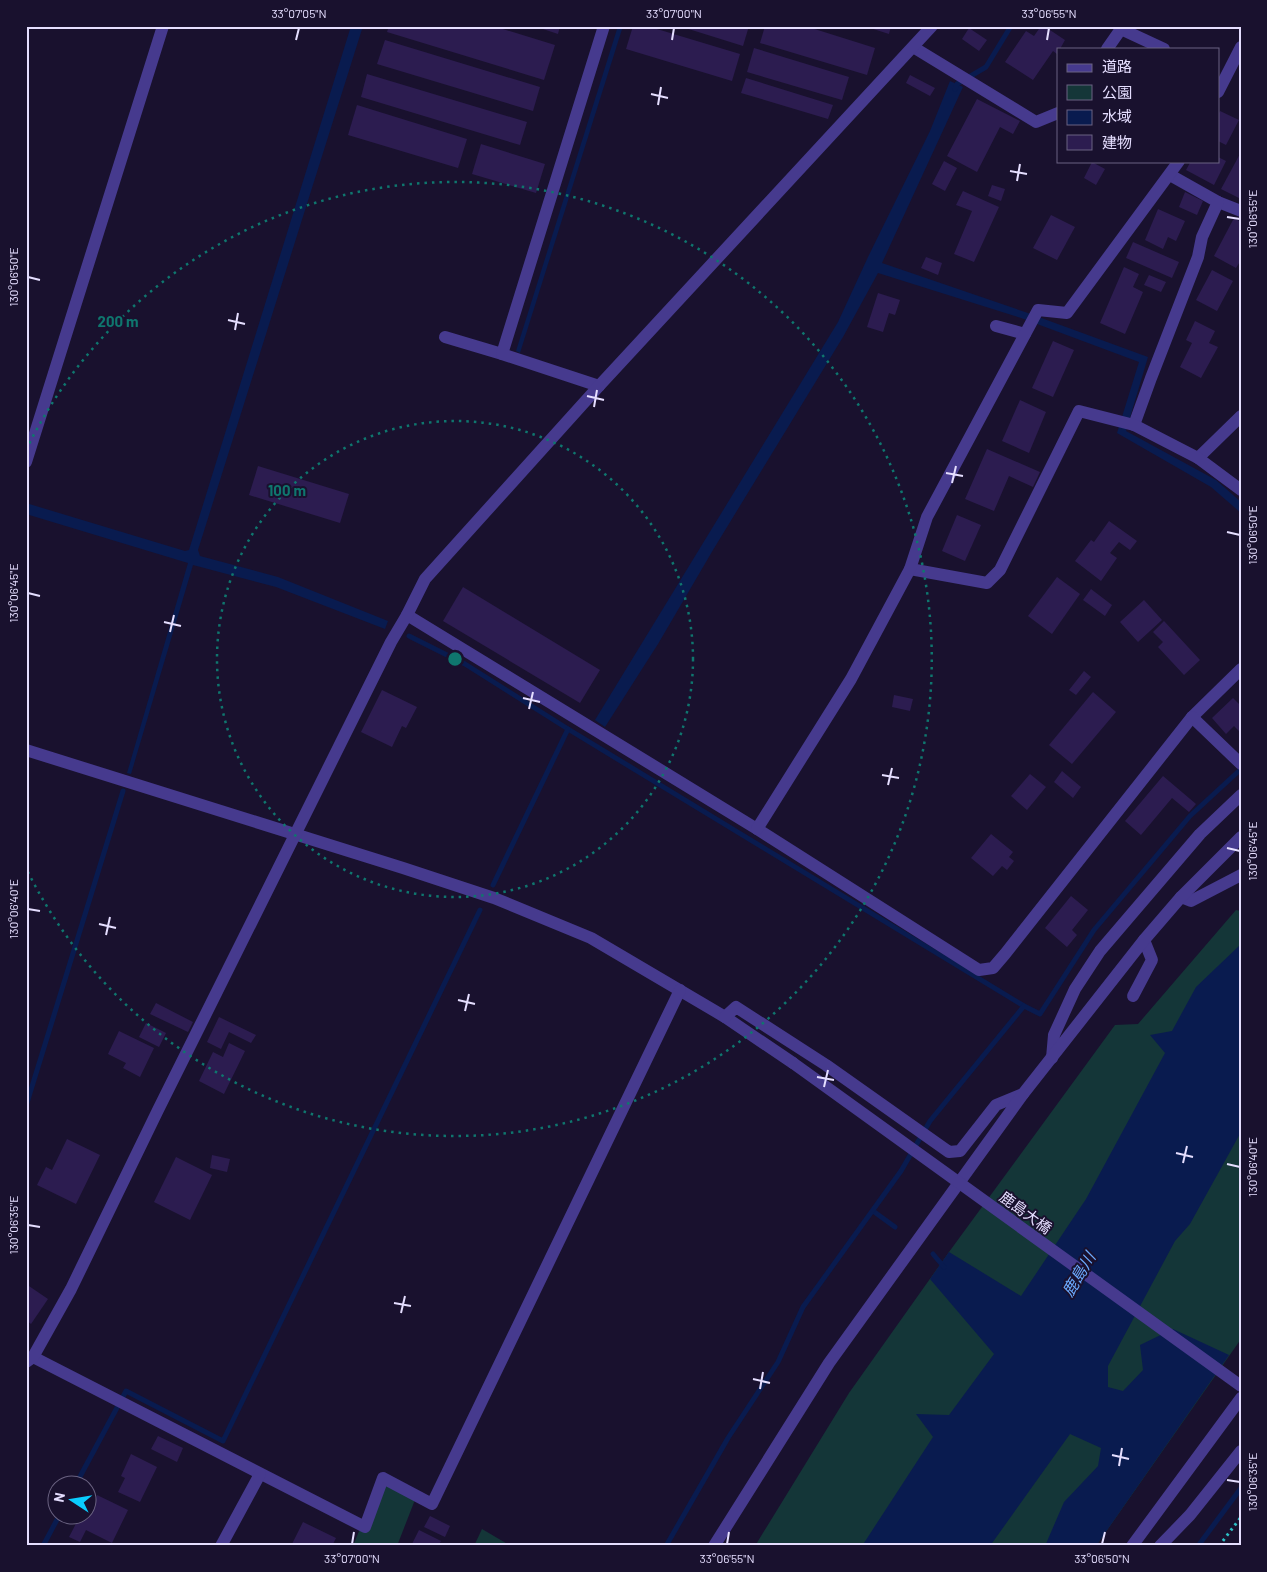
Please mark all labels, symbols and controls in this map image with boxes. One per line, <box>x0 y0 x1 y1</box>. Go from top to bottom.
text: 33°07'05"N <box>271 6 327 20</box>
text: 33°07'00"N <box>646 6 702 20</box>
text: 33°06'55"N <box>1021 6 1077 20</box>
legend <box>1057 48 1220 162</box>
text: 道路 <box>1102 57 1132 75</box>
text: 公園 <box>1102 83 1132 101</box>
text: 水域 <box>1102 107 1132 125</box>
text: 建物 <box>1102 133 1132 151</box>
text: 130°06'55"E <box>1245 189 1259 249</box>
text: 130°06'50"E <box>6 247 20 307</box>
text: 200 m <box>97 312 139 330</box>
text: 100 m <box>268 481 306 499</box>
text: 130°06'50"E <box>1245 505 1259 565</box>
text: 130°06'45"E <box>6 563 20 623</box>
centre of rings <box>446 650 464 668</box>
text: 130°06'45"E <box>1245 821 1259 881</box>
text: 130°06'40"E <box>6 879 20 939</box>
text: 130°06'40"E <box>1245 1137 1259 1197</box>
street label: 鹿島大橋 <box>996 1187 1056 1237</box>
text: 130°06'35"E <box>6 1195 20 1255</box>
water label: 鹿島川 <box>1057 1247 1100 1299</box>
text: 130°06'35"E <box>1245 1452 1259 1512</box>
north arrow <box>48 1474 98 1524</box>
text: N <box>50 1491 68 1504</box>
text: 33°07'00"N <box>324 1551 380 1565</box>
text: 33°06'55"N <box>699 1551 755 1565</box>
text: 33°06'50"N <box>1074 1551 1130 1565</box>

